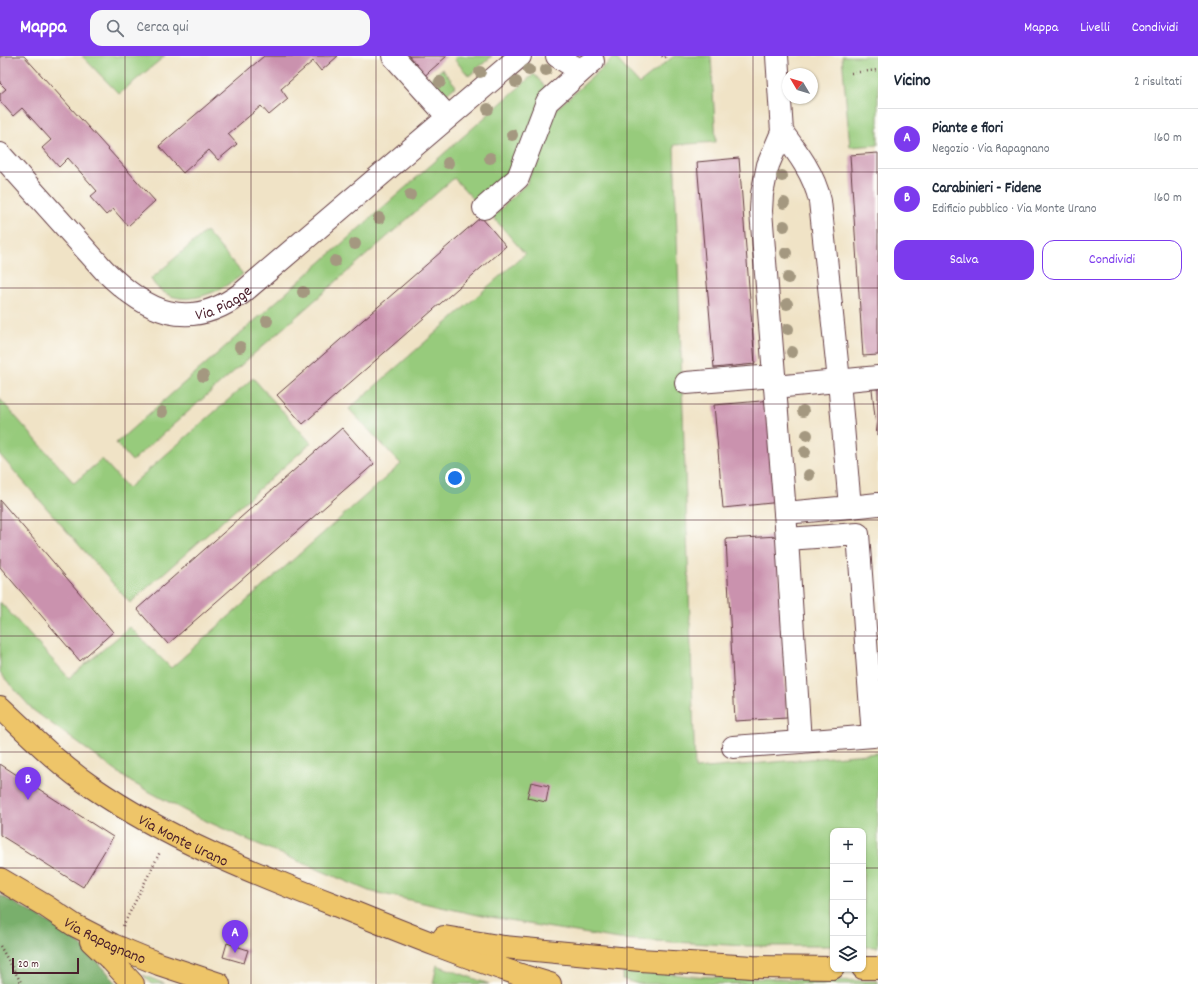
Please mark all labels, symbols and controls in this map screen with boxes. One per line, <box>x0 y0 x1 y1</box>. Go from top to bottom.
search box <box>90 10 370 46</box>
text: Mappa <box>20 15 66 42</box>
icon: search <box>104 17 126 39</box>
text: Cerca qui <box>136 17 188 39</box>
text: Mappa <box>1024 18 1058 38</box>
text: Livelli <box>1080 18 1110 38</box>
text: Condividi <box>1132 18 1178 38</box>
north arrow <box>782 68 818 104</box>
text: Vicino <box>894 70 931 94</box>
text: 2 risultati <box>1134 73 1182 92</box>
text: Piante e fiori <box>932 118 1003 140</box>
text: A <box>903 129 911 148</box>
text: 160 m <box>1154 129 1182 148</box>
text: Negozio · Via Rapagnano <box>932 140 1049 159</box>
text: Carabinieri - Fidene <box>932 178 1041 200</box>
text: B <box>904 189 910 208</box>
text: 160 m <box>1154 189 1182 208</box>
text: Edificio pubblico · Via Monte Urano <box>932 200 1097 219</box>
button: Salva <box>894 240 1034 280</box>
button: Condividi <box>1042 240 1182 280</box>
street label: Via Piagge <box>194 280 258 328</box>
your location <box>445 468 465 488</box>
pin: B <box>15 767 41 800</box>
street label: Via Monte Urano <box>133 809 232 874</box>
map controls <box>830 828 866 972</box>
button: + <box>830 828 866 864</box>
button: − <box>830 864 866 900</box>
button: locate <box>830 900 866 936</box>
street label: Via Rapagnano <box>58 912 149 971</box>
pin: A <box>222 920 248 953</box>
button: layers <box>830 936 866 972</box>
scale bar <box>12 956 79 975</box>
text: 20 m <box>18 957 39 973</box>

